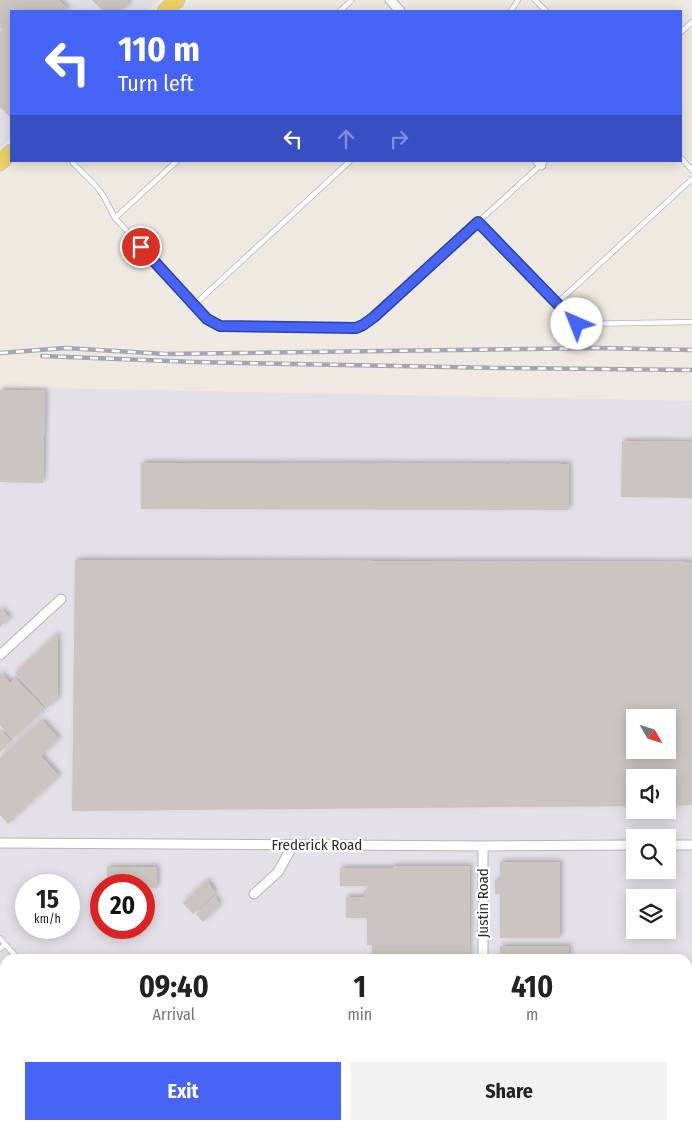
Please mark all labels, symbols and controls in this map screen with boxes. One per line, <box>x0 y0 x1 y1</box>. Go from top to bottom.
text: 110 m <box>118 28 200 70</box>
icon: left <box>35 30 100 95</box>
text: Turn left <box>118 70 194 97</box>
icon: left <box>279 125 307 153</box>
icon: ahead <box>332 125 360 153</box>
icon: right <box>385 125 413 153</box>
pin <box>120 226 162 268</box>
icon: arrive <box>127 233 155 261</box>
position arrow <box>550 297 602 349</box>
north arrow <box>626 709 676 759</box>
map controls <box>626 709 676 939</box>
button: sound <box>626 769 676 819</box>
button: search <box>626 829 676 879</box>
street label: Frederick Road <box>272 836 362 854</box>
street label: Justin Road <box>474 868 492 938</box>
speed limit sign: 20 <box>90 874 155 939</box>
text: 15 <box>36 885 59 915</box>
button: layers <box>626 889 676 939</box>
text: km/h <box>34 912 61 926</box>
text: 09:40 <box>139 969 209 1005</box>
text: 1 <box>353 969 366 1005</box>
text: 410 <box>511 969 553 1005</box>
text: Arrival <box>153 1005 195 1024</box>
text: min <box>347 1005 372 1024</box>
text: m <box>526 1005 538 1024</box>
button: Exit <box>25 1062 341 1120</box>
button: Share <box>351 1062 667 1120</box>

